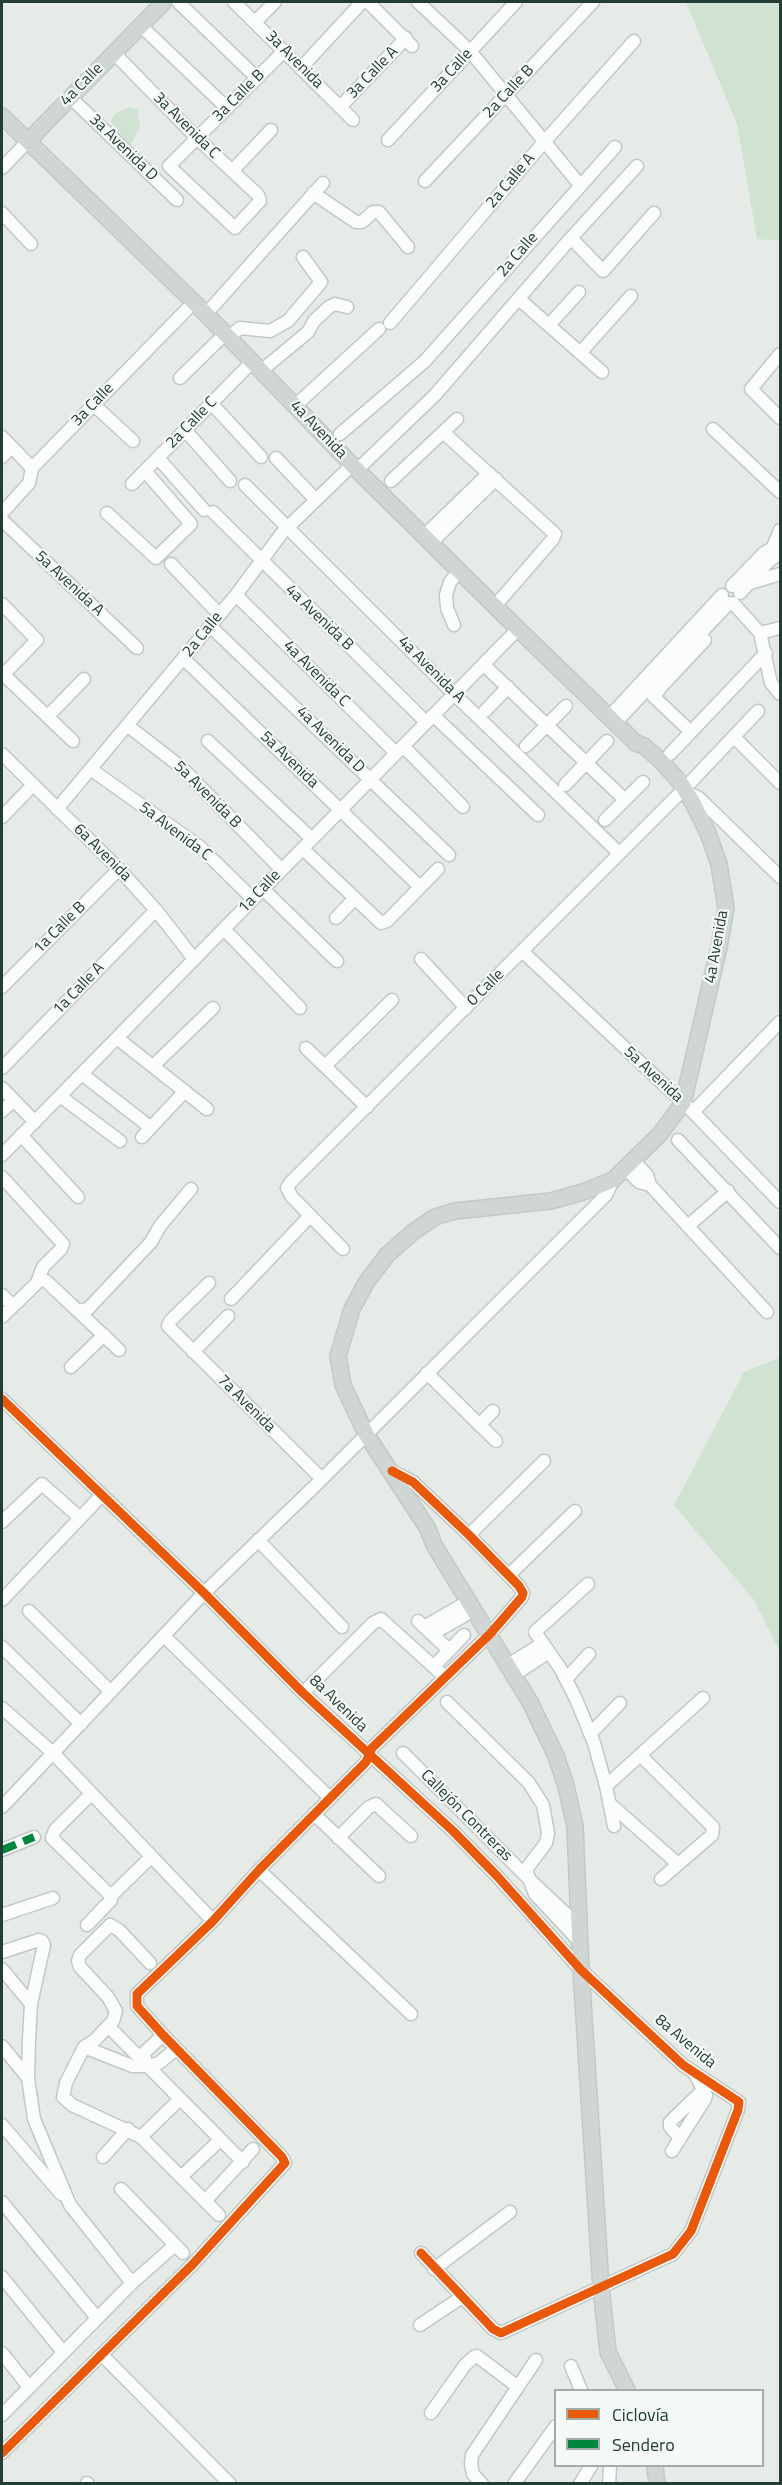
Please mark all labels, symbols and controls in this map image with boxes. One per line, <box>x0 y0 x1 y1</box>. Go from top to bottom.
street label: 3a Avenida <box>261 27 327 93</box>
street label: 3a Calle A <box>343 43 403 103</box>
street label: 3a Calle <box>427 45 477 97</box>
street label: 4a Calle <box>57 60 107 110</box>
street label: 2a Calle B <box>479 61 539 123</box>
street label: 3a Calle B <box>209 66 269 126</box>
street label: 3a Avenida C <box>149 89 223 163</box>
street label: 3a Avenida D <box>85 111 161 185</box>
street label: 2a Calle A <box>483 150 539 212</box>
street label: 2a Calle <box>493 229 543 281</box>
street label: 3a Calle <box>68 379 118 431</box>
street label: 2a Calle C <box>163 393 221 453</box>
street label: 4a Avenida <box>285 397 351 463</box>
street label: 5a Avenida A <box>31 547 107 621</box>
street label: 4a Avenida B <box>281 581 357 655</box>
street label: 2a Calle <box>179 608 227 662</box>
street label: 4a Avenida A <box>393 632 469 708</box>
street label: 4a Avenida C <box>279 637 353 711</box>
street label: 4a Avenida D <box>292 703 368 777</box>
street label: 5a Avenida <box>256 727 322 793</box>
street label: 5a Avenida B <box>169 757 245 833</box>
street label: 5a Avenida C <box>135 798 215 866</box>
street label: 6a Avenida <box>69 820 135 886</box>
street label: 1a Calle <box>235 866 285 918</box>
street label: 1a Calle B <box>30 898 90 958</box>
street label: 4a Avenida <box>701 909 733 985</box>
street label: 1a Calle A <box>49 959 109 1019</box>
street label: 0 Calle <box>463 965 509 1011</box>
street label: 5a Avenida <box>619 1043 687 1107</box>
street label: 7a Avenida <box>213 1371 279 1437</box>
street label: 8a Avenida <box>305 1671 371 1737</box>
street label: Callejón Contreras <box>416 1766 516 1866</box>
street label: 8a Avenida <box>651 2011 719 2073</box>
legend <box>554 2389 764 2467</box>
text: Ciclovía <box>612 2401 669 2428</box>
text: Sendero <box>612 2431 675 2458</box>

